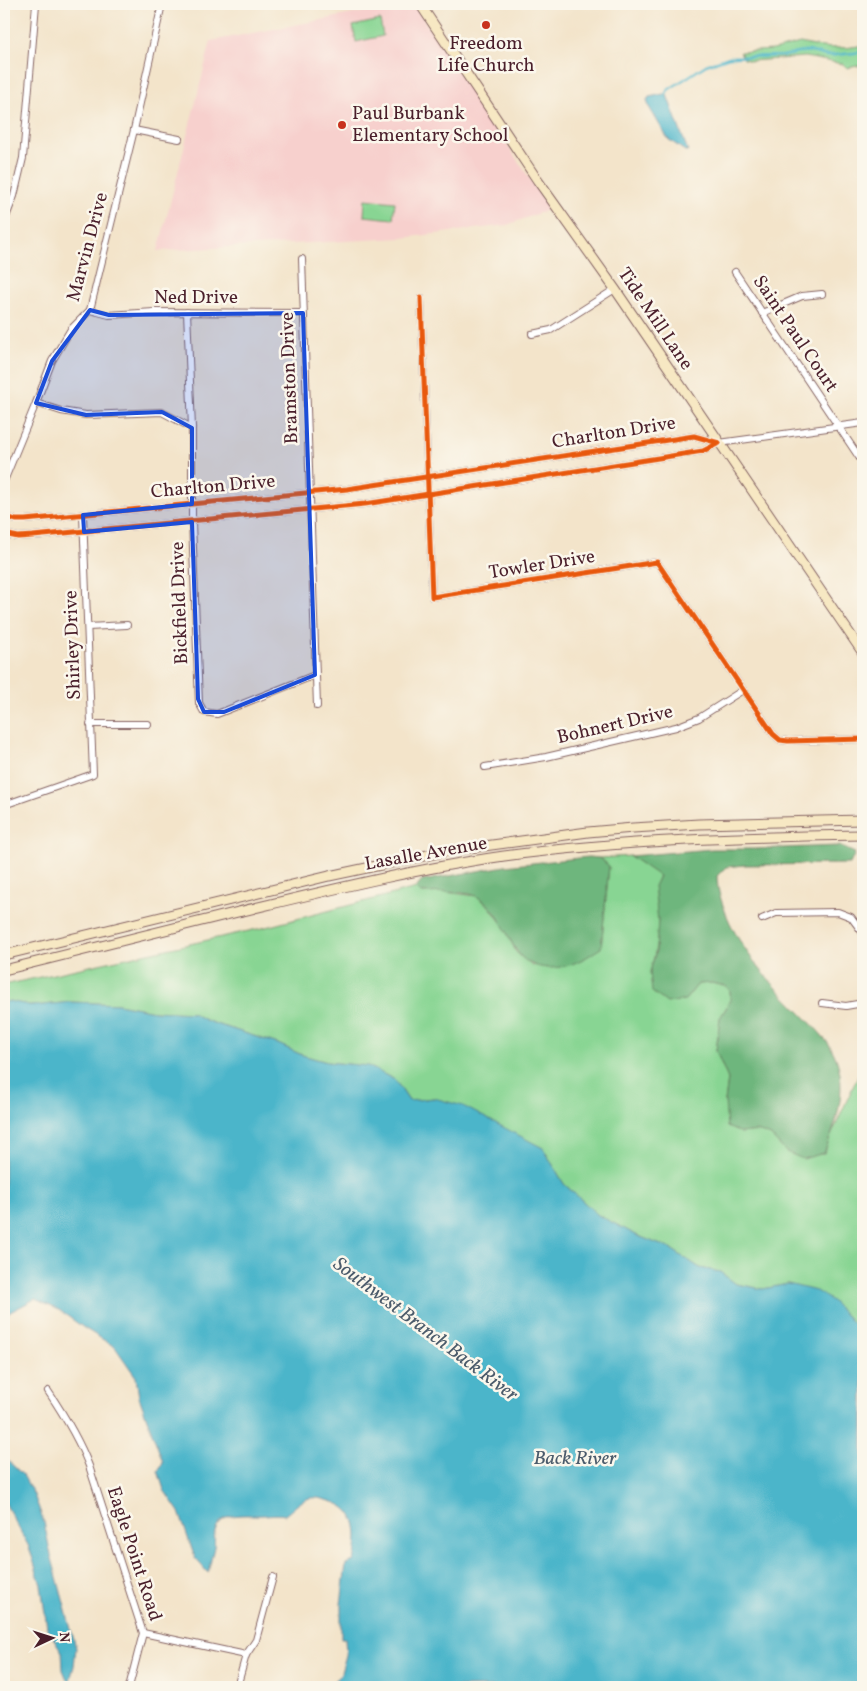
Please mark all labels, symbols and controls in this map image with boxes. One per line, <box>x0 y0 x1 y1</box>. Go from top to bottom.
marker: Freedom Life Church <box>480 19 492 31</box>
place label: Freedom Life Church <box>437 31 535 79</box>
place label: Paul Burbank Elementary School <box>352 101 509 149</box>
marker: Paul Burbank Elementary School <box>336 119 348 131</box>
street label: Marvin Drive <box>61 189 115 305</box>
street label: Tide Mill Lane <box>611 263 699 375</box>
street label: Saint Paul Court <box>746 270 844 398</box>
street label: Ned Drive <box>154 285 238 311</box>
street label: Bramston Drive <box>275 311 305 445</box>
street label: Charlton Drive <box>550 410 678 456</box>
street label: Charlton Drive <box>150 469 276 505</box>
street label: Bickfield Drive <box>165 541 195 665</box>
street label: Towler Drive <box>487 544 597 586</box>
street label: Shirley Drive <box>58 590 88 700</box>
street label: Bohnert Drive <box>554 699 676 751</box>
street label: Lasalle Avenue <box>363 830 489 878</box>
water label: Southwest Branch Back River <box>327 1251 524 1409</box>
water label: Back River <box>534 1445 617 1473</box>
street label: Eagle Point Road <box>100 1483 168 1625</box>
north arrow <box>28 1614 78 1664</box>
text: N <box>54 1631 73 1643</box>

